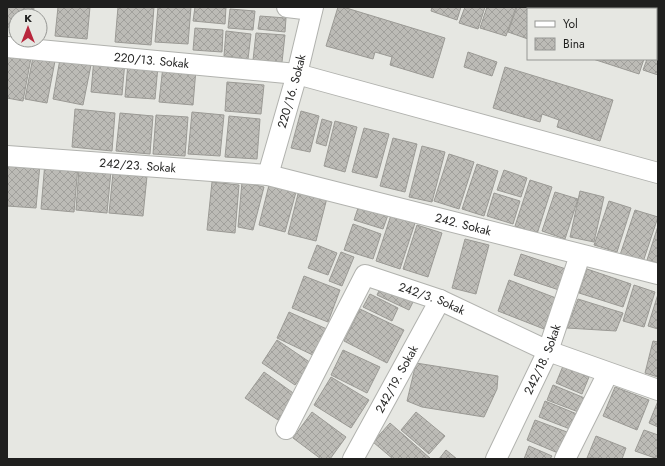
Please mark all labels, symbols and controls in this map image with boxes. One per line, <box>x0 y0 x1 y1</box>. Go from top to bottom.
north arrow <box>8 8 48 48</box>
legend <box>527 8 657 60</box>
text: K <box>24 10 32 26</box>
text: Yol <box>563 15 578 33</box>
text: Bina <box>563 35 585 53</box>
street label: 220/13. Sokak <box>113 48 191 73</box>
street label: 220/16. Sokak <box>273 52 311 130</box>
street label: 242/23. Sokak <box>99 154 177 177</box>
street label: 242. Sokak <box>433 209 494 240</box>
street label: 242/3. Sokak <box>396 278 469 320</box>
street label: 242/18. Sokak <box>519 321 566 398</box>
street label: 242/19. Sokak <box>371 341 423 416</box>

